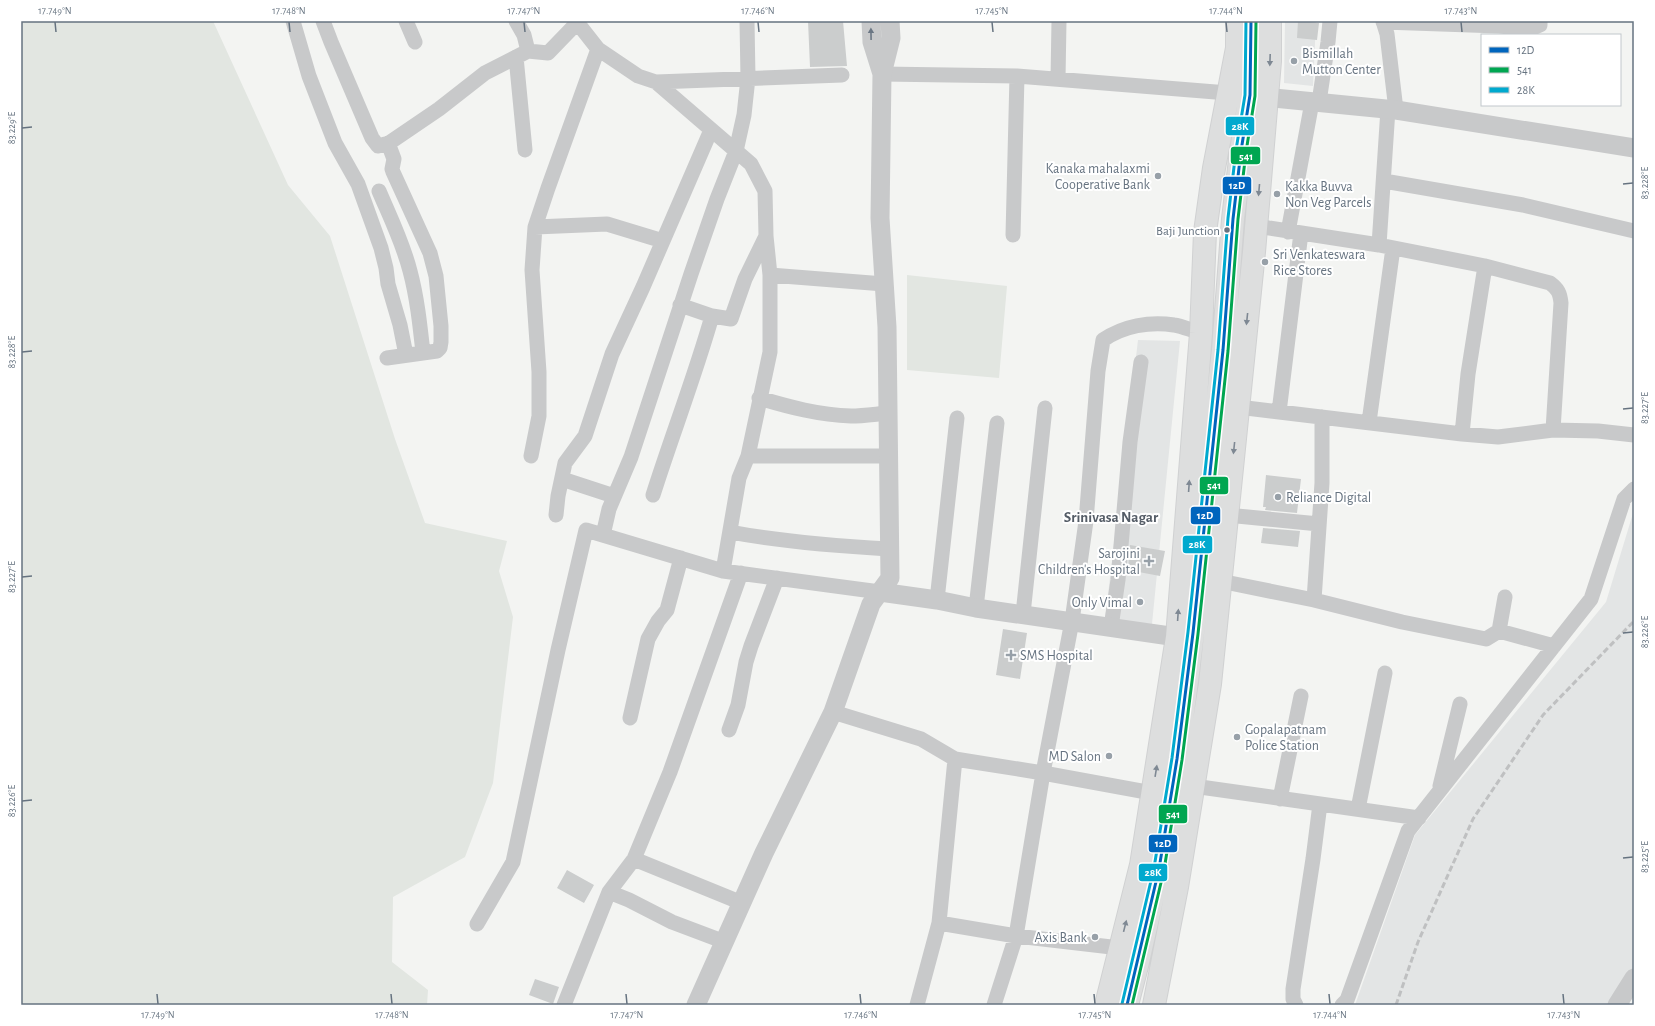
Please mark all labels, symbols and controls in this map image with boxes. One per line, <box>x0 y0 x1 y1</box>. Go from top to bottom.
text: 17.749°N <box>38 6 72 16</box>
text: 17.748°N <box>272 6 306 16</box>
text: 17.747°N <box>508 6 540 16</box>
text: 17.746°N <box>741 6 775 16</box>
text: 17.745°N <box>976 6 1008 16</box>
text: 17.744°N <box>1209 6 1243 16</box>
text: 17.743°N <box>1445 6 1477 16</box>
one-way arrow <box>868 28 875 40</box>
legend <box>1481 34 1621 106</box>
text: 12D <box>1517 44 1535 56</box>
place label: Bismillah Mutton Center <box>1302 47 1381 77</box>
one-way arrow <box>1267 54 1273 67</box>
marker: Bismillah Mutton Center <box>1289 56 1299 66</box>
text: 541 <box>1517 64 1532 76</box>
text: 28K <box>1517 84 1535 96</box>
text: 83.229°E <box>7 111 17 144</box>
line badge: 28K <box>1225 116 1255 136</box>
text: 28K <box>1231 121 1249 132</box>
line badge: 541 <box>1230 146 1261 165</box>
text: 541 <box>1239 151 1253 162</box>
place label: Kanaka mahalaxmi Cooperative Bank <box>1046 162 1151 192</box>
text: 83.228°E <box>1640 166 1650 199</box>
marker: Kanaka mahalaxmi Cooperative Bank <box>1153 171 1163 181</box>
line badge: 12D <box>1222 176 1252 195</box>
text: 12D <box>1229 180 1245 191</box>
place label: Kakka Buvva Non Veg Parcels <box>1285 180 1372 210</box>
one-way arrow <box>1256 183 1263 196</box>
marker: Kakka Buvva Non Veg Parcels <box>1272 189 1282 199</box>
place label: Baji Junction <box>1156 225 1220 238</box>
marker: Baji Junction <box>1222 225 1232 235</box>
place label: Sri Venkateswara Rice Stores <box>1273 248 1366 278</box>
marker: Sri Venkateswara Rice Stores <box>1260 257 1270 267</box>
one-way arrow <box>1244 313 1250 325</box>
text: 83.228°E <box>7 335 17 368</box>
text: 83.227°E <box>1640 392 1650 424</box>
one-way arrow <box>1230 442 1237 454</box>
line badge: 541 <box>1199 476 1229 495</box>
one-way arrow <box>1185 480 1192 492</box>
text: 541 <box>1207 480 1221 491</box>
place label: Reliance Digital <box>1286 491 1371 505</box>
marker: Reliance Digital <box>1273 492 1283 502</box>
line badge: 12D <box>1190 506 1221 525</box>
district label: Srinivasa Nagar <box>1064 510 1159 525</box>
text: 12D <box>1197 510 1213 521</box>
line badge: 28K <box>1182 535 1213 554</box>
text: 28K <box>1188 539 1206 550</box>
place label: Sarojini Children's Hospital <box>1038 547 1140 577</box>
marker: Sarojini Children's Hospital <box>1143 555 1155 567</box>
text: 83.227°E <box>7 561 17 593</box>
place label: Only Vimal <box>1072 596 1132 610</box>
marker: Only Vimal <box>1135 597 1145 607</box>
one-way arrow <box>1175 609 1182 621</box>
text: 83.226°E <box>1640 615 1650 648</box>
marker: SMS Hospital <box>1005 649 1017 661</box>
place label: SMS Hospital <box>1020 649 1093 663</box>
place label: Gopalapatnam Police Station <box>1245 723 1326 753</box>
marker: Gopalapatnam Police Station <box>1232 732 1242 742</box>
place label: MD Salon <box>1048 750 1101 764</box>
marker: MD Salon <box>1104 751 1114 761</box>
one-way arrow <box>1153 765 1159 778</box>
text: 83.226°E <box>7 784 17 817</box>
line badge: 541 <box>1158 804 1188 824</box>
text: 541 <box>1166 809 1180 820</box>
line badge: 12D <box>1148 834 1178 853</box>
text: 12D <box>1155 838 1171 849</box>
text: 83.225°E <box>1640 841 1650 873</box>
line badge: 28K <box>1138 863 1168 882</box>
text: 28K <box>1144 867 1162 878</box>
one-way arrow <box>1123 920 1129 933</box>
place label: Axis Bank <box>1034 931 1088 945</box>
marker: Axis Bank <box>1090 932 1100 942</box>
text: 17.749°N <box>141 1010 175 1020</box>
text: 17.748°N <box>375 1010 409 1020</box>
text: 17.747°N <box>611 1010 643 1020</box>
text: 17.746°N <box>844 1010 878 1020</box>
text: 17.745°N <box>1079 1010 1111 1020</box>
text: 17.744°N <box>1313 1010 1347 1020</box>
text: 17.743°N <box>1548 1010 1580 1020</box>

